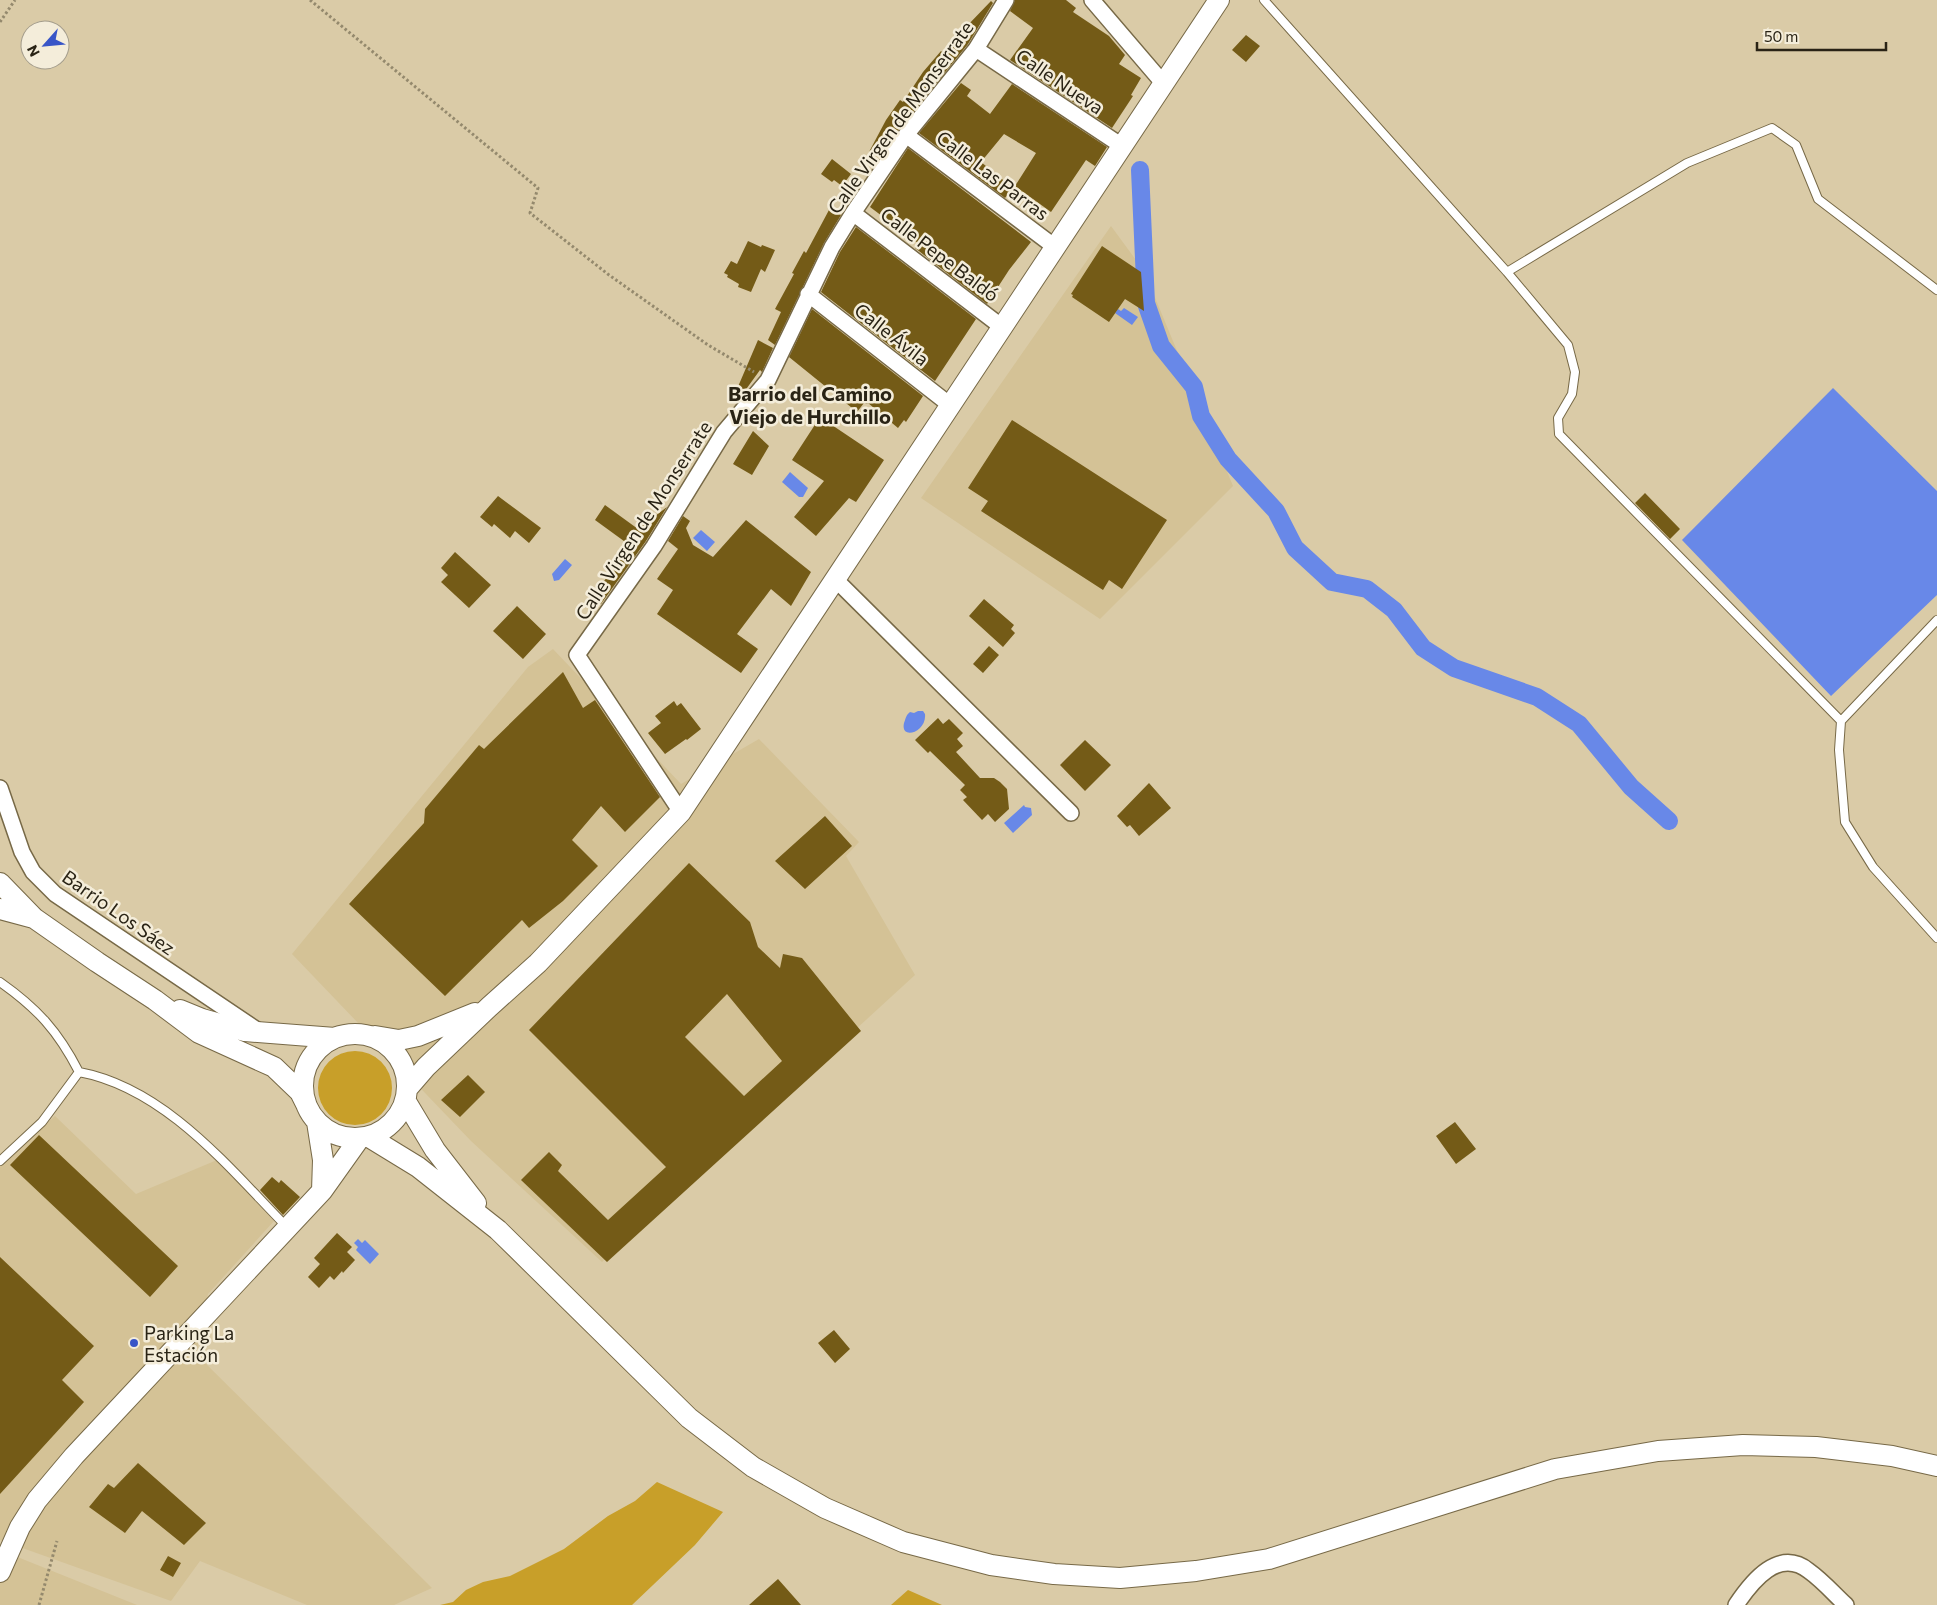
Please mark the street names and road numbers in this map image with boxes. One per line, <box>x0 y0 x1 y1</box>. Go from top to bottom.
street label: Calle Virgen de Monserrate <box>822 16 978 218</box>
street label: Calle Nueva <box>1012 43 1108 119</box>
street label: Calle Las Parras <box>932 125 1054 225</box>
street label: Calle Pepe Baldó <box>876 202 1004 306</box>
street label: Calle Ávila <box>850 298 934 370</box>
street label: Calle Virgen de Monserrate <box>570 416 716 624</box>
street label: Barrio Los Sáez <box>58 865 180 959</box>

